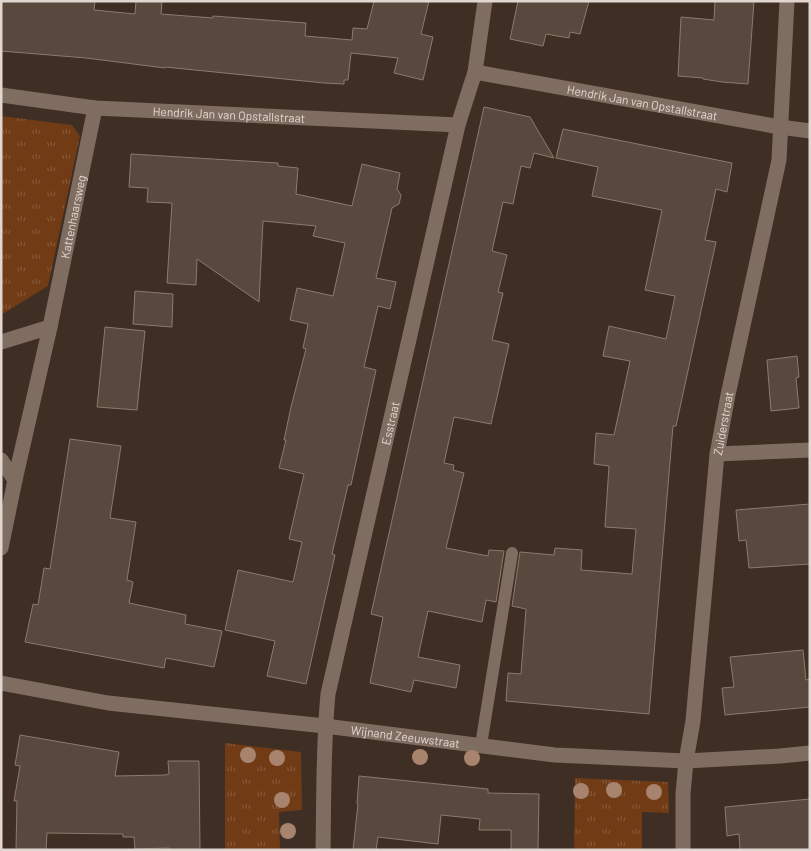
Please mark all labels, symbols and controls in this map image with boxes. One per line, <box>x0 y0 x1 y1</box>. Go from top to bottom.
street label: Hendrik Jan van Opstallstraat <box>566 82 719 123</box>
street label: Hendrik Jan van Opstallstraat <box>152 104 306 125</box>
street label: Kattenhaarsweg <box>57 174 88 260</box>
street label: Zuiderstraat <box>710 390 736 456</box>
street label: Esstraat <box>378 400 402 446</box>
street label: Wijnand Zeeuwstraat <box>350 722 461 750</box>

